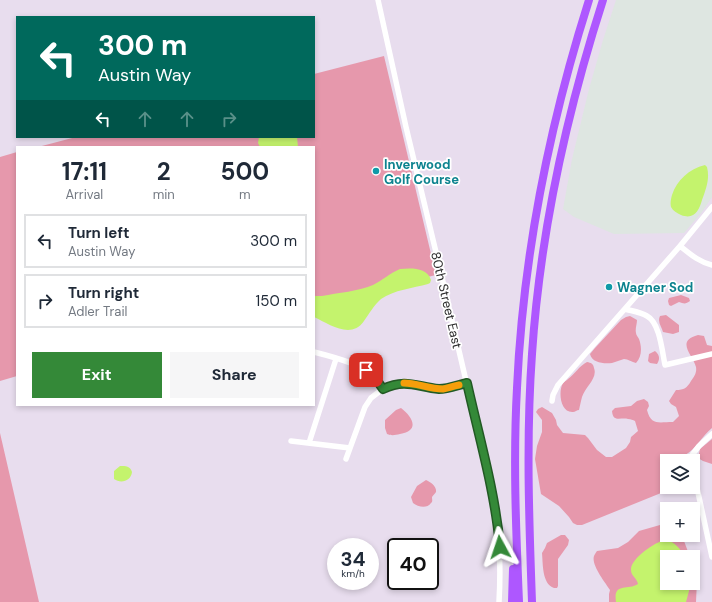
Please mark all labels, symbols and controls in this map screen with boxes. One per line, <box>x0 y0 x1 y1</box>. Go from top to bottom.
text: 300 m <box>98 27 187 64</box>
icon: left <box>32 32 84 84</box>
text: Austin Way <box>98 63 191 87</box>
icon: left <box>92 108 114 130</box>
icon: ahead <box>134 108 156 130</box>
icon: ahead <box>176 108 198 130</box>
icon: right <box>218 108 240 130</box>
text: 17:11 <box>62 156 107 187</box>
text: 2 <box>157 156 171 187</box>
text: 500 <box>221 156 269 187</box>
place label: Inverwood Golf Course <box>384 156 459 188</box>
marker: Inverwood Golf Course <box>371 166 381 176</box>
text: Arrival <box>65 186 103 203</box>
text: min <box>153 186 175 203</box>
text: m <box>239 186 251 203</box>
text: Turn left <box>68 223 129 243</box>
icon: left <box>34 230 56 252</box>
text: 300 m <box>250 231 297 251</box>
text: Austin Way <box>68 243 135 260</box>
street label: 80th Street East <box>427 250 466 350</box>
place label: Wagner Sod <box>617 279 693 296</box>
marker: Wagner Sod <box>604 282 614 292</box>
text: Turn right <box>68 283 139 303</box>
icon: right <box>34 290 56 312</box>
text: 150 m <box>256 291 297 311</box>
text: Adler Trail <box>68 303 127 320</box>
button: Exit <box>32 352 162 398</box>
button: Share <box>170 352 299 398</box>
pin <box>349 353 383 387</box>
icon: arrive <box>355 359 377 381</box>
map controls <box>660 454 700 590</box>
button: layers <box>660 454 700 494</box>
button: + <box>660 502 700 542</box>
position arrow <box>479 526 521 568</box>
speed limit sign: 40 <box>387 538 439 590</box>
text: 34 <box>340 546 366 572</box>
button: − <box>660 550 700 590</box>
text: km/h <box>341 567 365 580</box>

